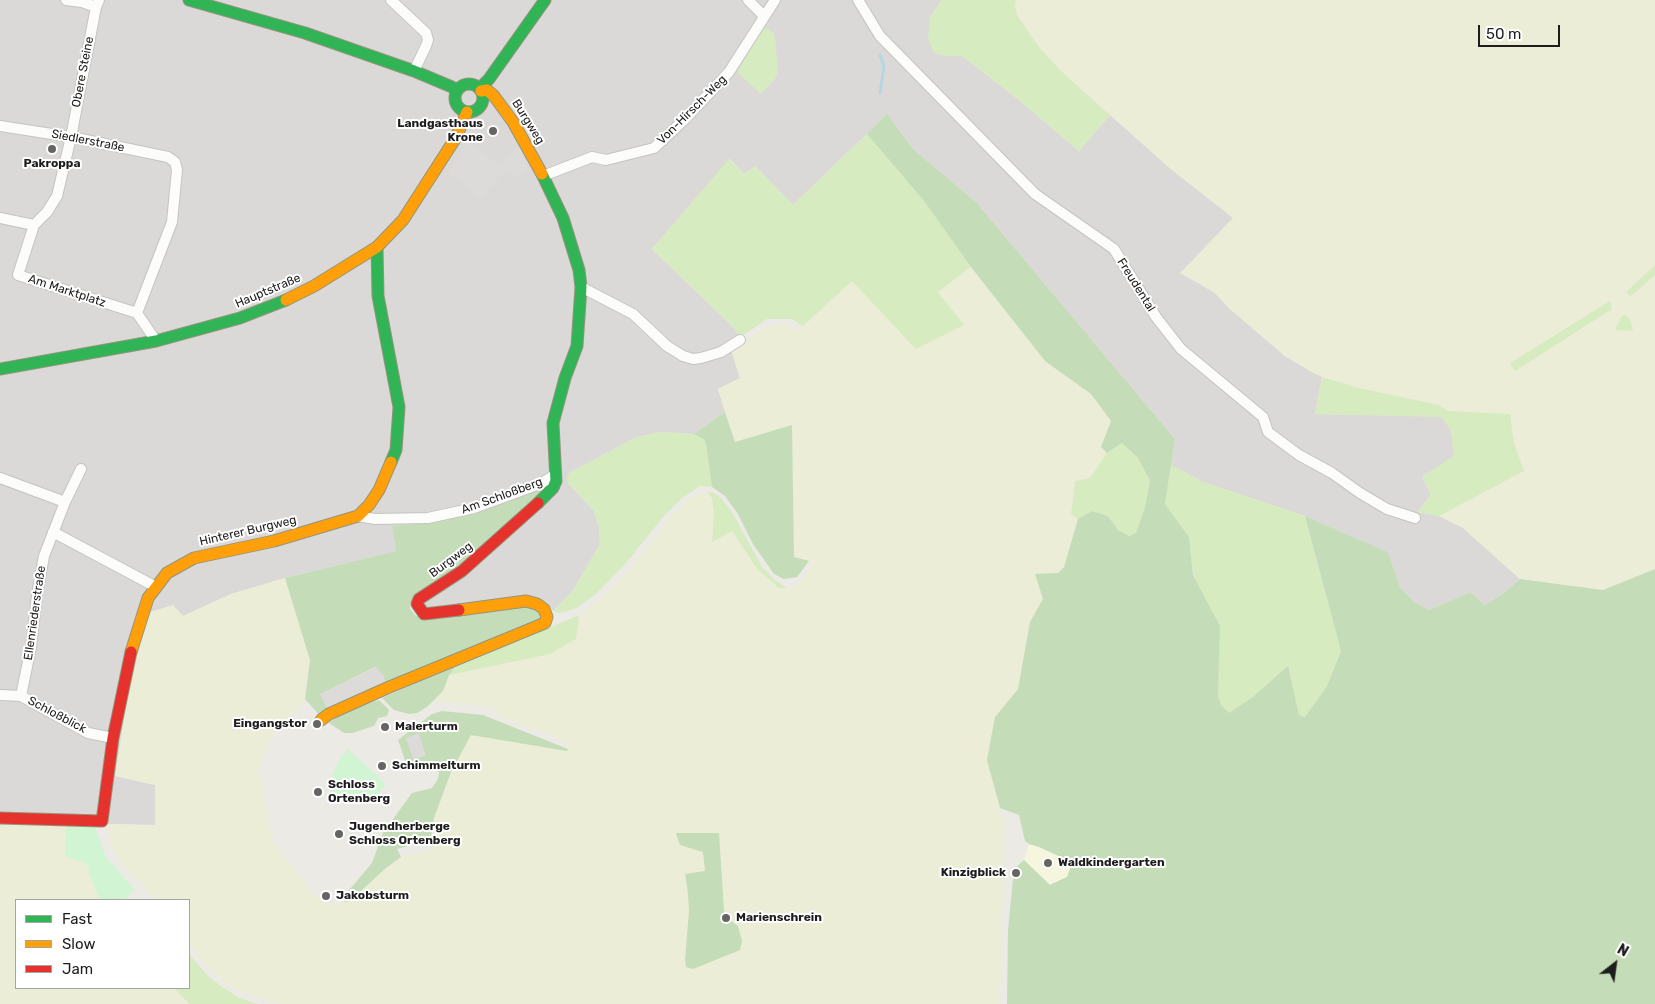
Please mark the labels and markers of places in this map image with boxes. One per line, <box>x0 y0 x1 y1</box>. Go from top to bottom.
place label: Landgasthaus Krone <box>397 117 483 145</box>
marker: Landgasthaus Krone <box>487 125 499 137</box>
marker: Pakroppa <box>46 143 58 155</box>
place label: Pakroppa <box>23 157 81 171</box>
place label: Eingangstor <box>233 717 307 731</box>
marker: Eingangstor <box>311 718 323 730</box>
place label: Malerturm <box>395 720 458 734</box>
marker: Malerturm <box>379 721 391 733</box>
place label: Schimmelturm <box>392 759 481 773</box>
marker: Schimmelturm <box>376 760 388 772</box>
place label: Schloss Ortenberg <box>328 778 390 806</box>
marker: Schloss Ortenberg <box>312 786 324 798</box>
place label: Jugendherberge Schloss Ortenberg <box>349 820 461 848</box>
marker: Jugendherberge Schloss Ortenberg <box>333 828 345 840</box>
place label: Waldkindergarten <box>1058 856 1165 870</box>
marker: Waldkindergarten <box>1042 857 1054 869</box>
place label: Kinzigblick <box>941 866 1006 880</box>
marker: Kinzigblick <box>1010 867 1022 879</box>
place label: Jakobsturm <box>336 889 409 903</box>
marker: Jakobsturm <box>320 890 332 902</box>
place label: Marienschrein <box>736 911 822 925</box>
marker: Marienschrein <box>720 912 732 924</box>

